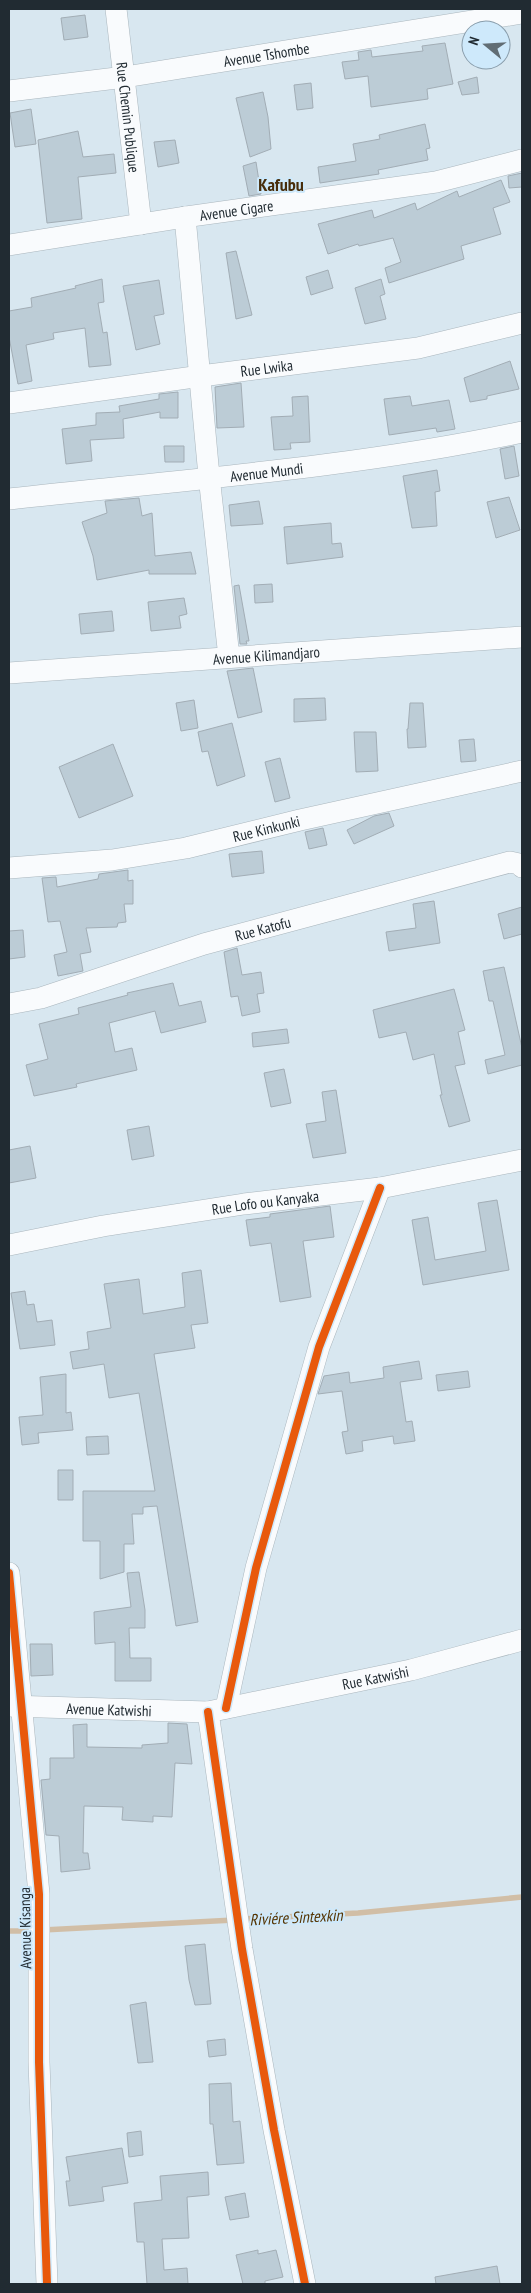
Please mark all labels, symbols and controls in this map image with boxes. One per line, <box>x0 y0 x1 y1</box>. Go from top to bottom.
north arrow <box>461 20 511 70</box>
text: N <box>464 35 483 47</box>
street label: Avenue Tshombe <box>222 38 311 71</box>
street label: Rue Chemin Publique <box>113 61 144 173</box>
district label: Kafubu <box>258 173 304 196</box>
street label: Avenue Cigare <box>198 195 274 224</box>
street label: Rue Lwika <box>239 355 294 380</box>
street label: Avenue Mundi <box>229 458 304 485</box>
street label: Avenue Kilimandjaro <box>212 642 321 668</box>
street label: Rue Kinkunki <box>231 811 302 846</box>
street label: Rue Katofu <box>233 912 293 945</box>
street label: Rue Lofo ou Kanyaka <box>210 1186 320 1218</box>
street label: Rue Katwishi <box>340 1661 410 1694</box>
street label: Avenue Katwishi <box>66 1698 152 1720</box>
street label: Avenue Kisanga <box>15 1887 35 1969</box>
water label: Riviére Sintexkin <box>249 1905 344 1929</box>

